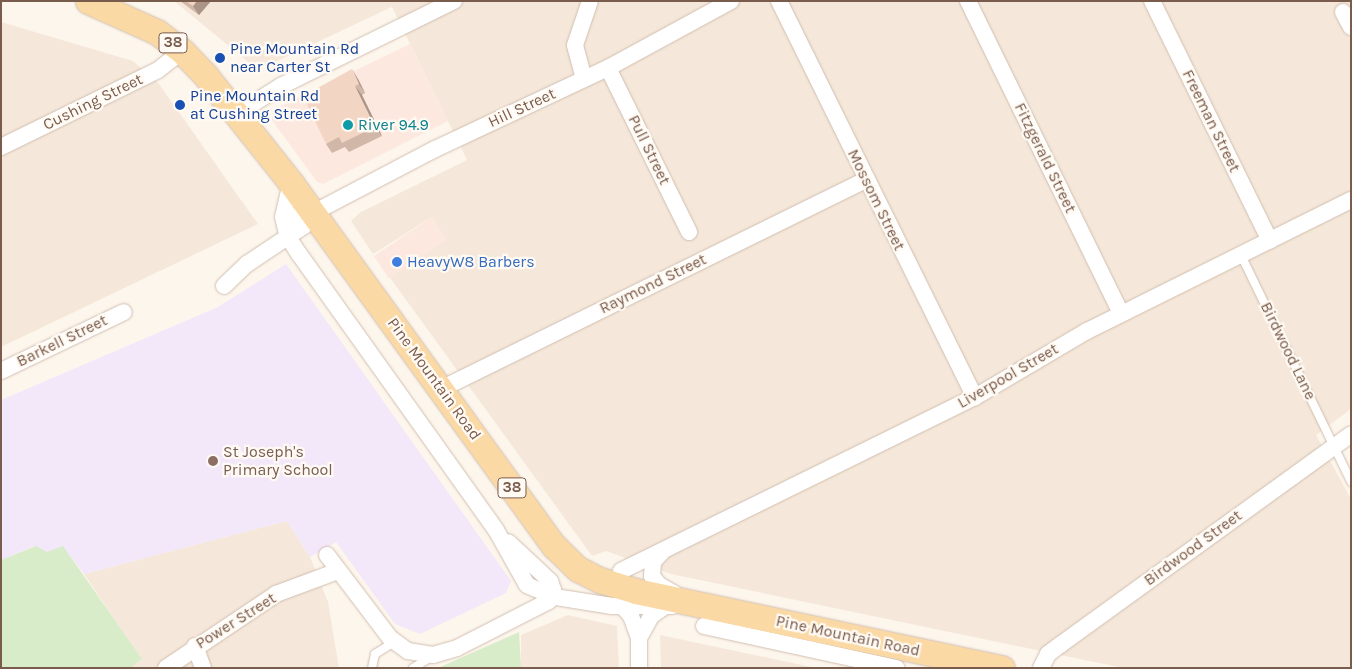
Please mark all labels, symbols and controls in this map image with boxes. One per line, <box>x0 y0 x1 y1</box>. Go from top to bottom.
road number: 38 <box>158 30 188 56</box>
place label: Pine Mountain Rd near Carter St <box>230 39 359 77</box>
marker: Pine Mountain Rd near Carter St <box>214 52 226 64</box>
street label: Freeman Street <box>1178 67 1244 175</box>
street label: Cushing Street <box>40 70 146 134</box>
street label: Hill Street <box>485 84 559 132</box>
place label: Pine Mountain Rd at Cushing Street <box>190 86 319 124</box>
marker: Pine Mountain Rd at Cushing Street <box>174 99 186 111</box>
street label: Fitzgerald Street <box>1010 100 1080 216</box>
street label: Pull Street <box>624 112 674 188</box>
place label: River 94.9 <box>358 115 429 135</box>
marker: River 94.9 <box>342 119 354 131</box>
street label: Mossom Street <box>843 146 909 254</box>
street label: Raymond Street <box>596 250 710 318</box>
place label: HeavyW8 Barbers <box>407 252 535 272</box>
marker: HeavyW8 Barbers <box>391 256 403 268</box>
street label: Birdwood Lane <box>1256 299 1320 403</box>
street label: Barkell Street <box>14 311 110 371</box>
street label: Pine Mountain Road <box>383 314 485 444</box>
street label: Liverpool Street <box>954 339 1062 413</box>
place label: St Joseph's Primary School <box>223 442 333 480</box>
marker: St Joseph's Primary School <box>207 455 219 467</box>
road number: 38 <box>497 476 527 500</box>
street label: Birdwood Street <box>1140 506 1246 590</box>
street label: Power Street <box>192 589 280 653</box>
street label: Pine Mountain Road <box>774 611 922 661</box>

